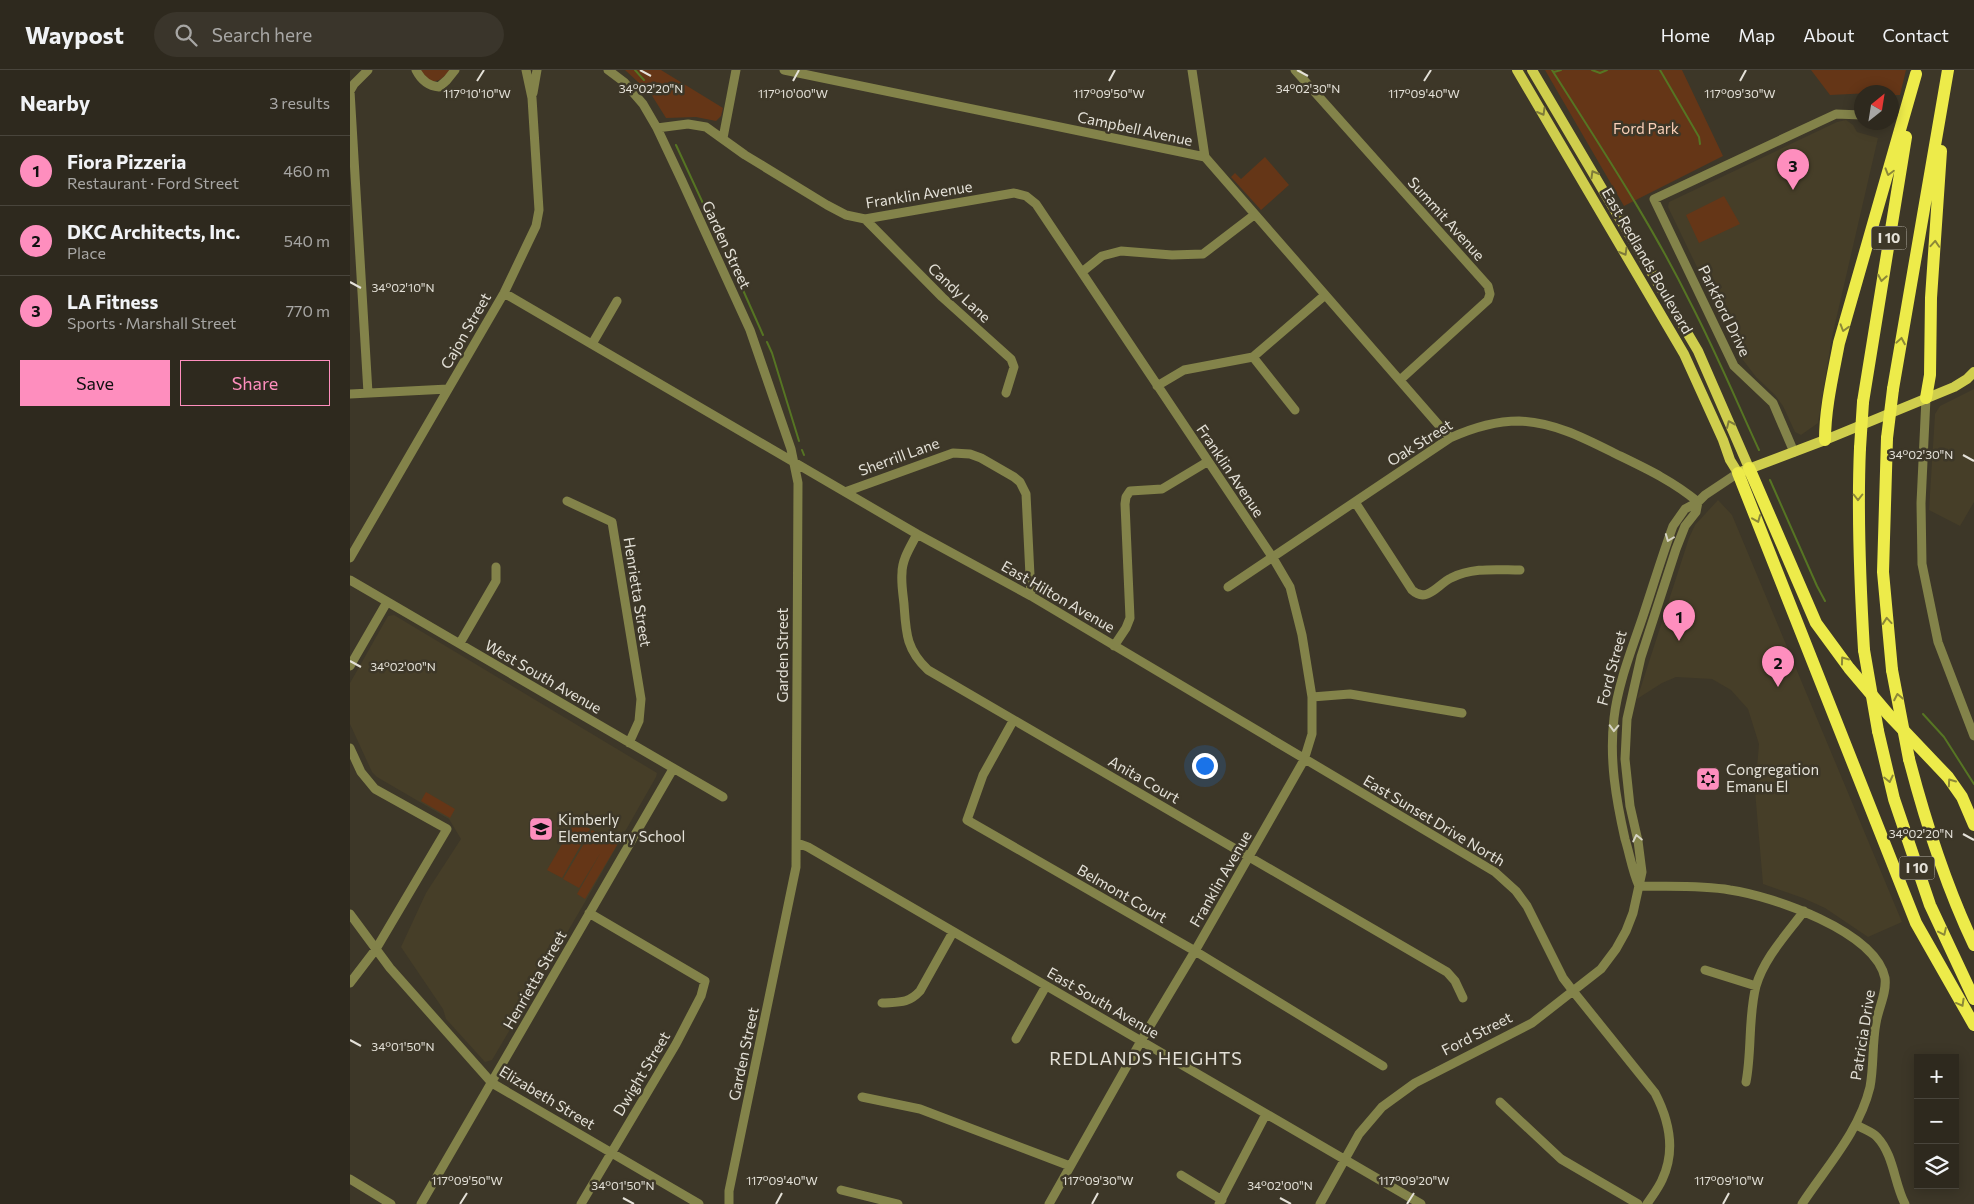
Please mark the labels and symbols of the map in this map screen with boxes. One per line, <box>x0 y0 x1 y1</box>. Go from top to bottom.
text: 34°02'20"N <box>619 81 683 95</box>
text: 34°02'30"N <box>1276 81 1340 95</box>
north arrow <box>1854 85 1899 130</box>
text: 117°10'10"W <box>443 86 511 100</box>
text: 117°10'00"W <box>758 86 828 100</box>
text: 117°09'50"W <box>1073 86 1145 100</box>
text: 117°09'40"W <box>1388 86 1460 100</box>
text: 117°09'30"W <box>1704 86 1776 100</box>
street label: Campbell Avenue <box>1076 107 1195 149</box>
one-way arrow <box>1536 107 1546 116</box>
park label: Ford Park <box>1613 119 1679 137</box>
pin: 3 <box>1777 149 1809 190</box>
one-way arrow <box>1884 167 1894 175</box>
one-way arrow <box>1590 170 1600 179</box>
street label: Summit Avenue <box>1405 173 1489 264</box>
street label: Franklin Avenue <box>864 177 974 211</box>
street label: East Redlands Boulevard <box>1599 184 1697 337</box>
street label: Garden Street <box>699 198 755 291</box>
road number: I 10 <box>1872 226 1906 250</box>
one-way arrow <box>1929 240 1940 248</box>
one-way arrow <box>1618 247 1628 256</box>
street label: Candy Lane <box>925 259 995 326</box>
street label: Parkford Drive <box>1695 262 1755 359</box>
one-way arrow <box>1878 273 1888 282</box>
text: 34°02'10"N <box>371 280 435 294</box>
street label: Cajon Street <box>436 289 494 372</box>
one-way arrow <box>1839 323 1849 332</box>
one-way arrow <box>1896 336 1906 345</box>
street label: Oak Street <box>1384 415 1455 469</box>
one-way arrow <box>1725 420 1736 429</box>
street label: Franklin Avenue <box>1193 421 1269 520</box>
street label: Sherrill Lane <box>856 433 942 479</box>
text: 34°02'30"N <box>1889 447 1953 461</box>
one-way arrow <box>1853 494 1863 501</box>
one-way arrow <box>1751 514 1761 522</box>
one-way arrow <box>1664 534 1674 542</box>
street label: Henrietta Street <box>620 536 656 648</box>
street label: East Hilton Avenue <box>999 556 1118 636</box>
pin: 1 <box>1663 600 1695 641</box>
street label: Garden Street <box>773 607 791 703</box>
one-way arrow <box>1881 617 1892 625</box>
street label: Ford Street <box>1592 628 1630 707</box>
street label: West South Avenue <box>482 635 605 717</box>
pin: 2 <box>1762 646 1794 687</box>
one-way arrow <box>1841 656 1850 666</box>
text: 34°02'00"N <box>370 659 436 673</box>
one-way arrow <box>1893 693 1903 701</box>
one-way arrow <box>1608 724 1619 732</box>
street label: Anita Court <box>1106 751 1183 807</box>
your location <box>1192 753 1218 779</box>
place label: Congregation Emanu El <box>1726 760 1819 795</box>
synagogue icon: Congregation Emanu El <box>1695 766 1721 792</box>
street label: East Sunset Drive North <box>1360 771 1509 870</box>
one-way arrow <box>1883 774 1894 783</box>
one-way arrow <box>1948 778 1957 788</box>
place label: Kimberly Elementary School <box>558 810 685 845</box>
school or university icon: Kimberly Elementary School <box>528 816 554 842</box>
text: 34°02'20"N <box>1889 826 1953 840</box>
street label: Franklin Avenue <box>1185 827 1255 930</box>
one-way arrow <box>1632 833 1643 842</box>
road number: I 10 <box>1900 856 1934 880</box>
street label: Belmont Court <box>1074 860 1171 926</box>
street label: Henrietta Street <box>499 927 570 1032</box>
one-way arrow <box>1936 927 1947 936</box>
street label: East South Avenue <box>1044 963 1163 1042</box>
street label: Patricia Drive <box>1846 988 1878 1081</box>
one-way arrow <box>1955 997 1965 1006</box>
street label: Garden Street <box>724 1005 762 1102</box>
street label: Ford Street <box>1438 1008 1515 1059</box>
street label: Dwight Street <box>609 1028 673 1119</box>
text: 34°01'50"N <box>371 1039 435 1053</box>
district label: REDLANDS HEIGHTS <box>1049 1047 1243 1069</box>
street label: Elizabeth Street <box>496 1061 599 1133</box>
text: 117°09'50"W <box>431 1173 503 1187</box>
text: 117°09'40"W <box>746 1173 818 1187</box>
text: 117°09'30"W <box>1062 1173 1134 1187</box>
text: 117°09'20"W <box>1378 1173 1450 1187</box>
text: 117°09'10"W <box>1694 1173 1764 1187</box>
text: 34°01'50"N <box>591 1178 655 1192</box>
text: 34°02'00"N <box>1247 1178 1313 1192</box>

